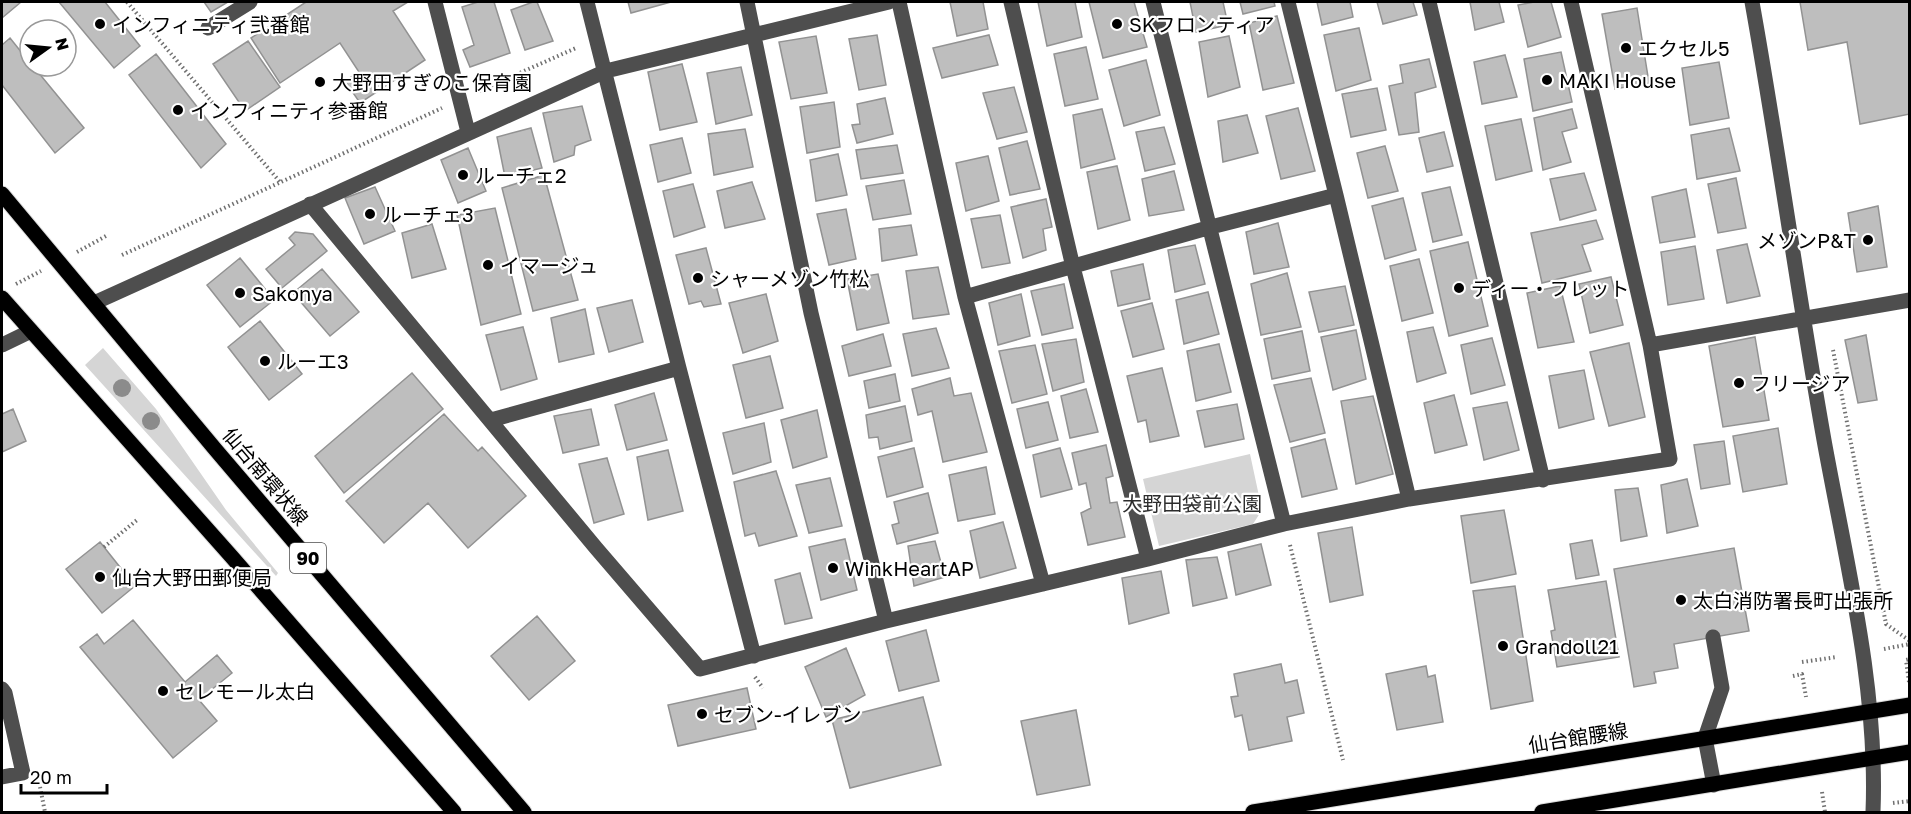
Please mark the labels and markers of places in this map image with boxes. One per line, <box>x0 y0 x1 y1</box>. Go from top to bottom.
place label: インフィニティ弐番館 <box>112 12 310 36</box>
place label: SKフロンティア <box>1129 12 1274 36</box>
marker: インフィニティ弐番館 <box>93 17 107 31</box>
marker: SKフロンティア <box>1110 17 1124 31</box>
place label: エクセル5 <box>1638 36 1730 60</box>
marker: エクセル5 <box>1619 41 1633 55</box>
place label: MAKI House <box>1559 68 1676 92</box>
place label: 大野田すぎのこ保育園 <box>332 70 532 94</box>
marker: MAKI House <box>1540 73 1554 87</box>
marker: 大野田すぎのこ保育園 <box>313 75 327 89</box>
place label: インフィニティ参番館 <box>190 98 388 122</box>
marker: インフィニティ参番館 <box>171 103 185 117</box>
place label: ルーチェ2 <box>475 163 567 187</box>
marker: ルーチェ2 <box>456 168 470 182</box>
place label: ルーチェ3 <box>382 202 474 226</box>
marker: ルーチェ3 <box>363 207 377 221</box>
place label: メゾンP&T <box>1757 228 1856 252</box>
marker: メゾンP&T <box>1861 233 1875 247</box>
place label: イマージュ <box>500 253 598 277</box>
marker: イマージュ <box>481 258 495 272</box>
place label: シャーメゾン竹松 <box>710 266 869 290</box>
marker: シャーメゾン竹松 <box>691 271 705 285</box>
place label: ディー・フレット <box>1471 276 1630 300</box>
place label: Sakonya <box>252 281 333 305</box>
marker: ディー・フレット <box>1452 281 1466 295</box>
marker: Sakonya <box>233 286 247 300</box>
place label: ルーエ3 <box>277 349 349 373</box>
marker: ルーエ3 <box>258 354 272 368</box>
place label: フリージア <box>1751 371 1851 395</box>
marker: フリージア <box>1732 376 1746 390</box>
place label: WinkHeartAP <box>845 556 974 580</box>
marker: WinkHeartAP <box>826 561 840 575</box>
place label: 仙台大野田郵便局 <box>112 565 272 589</box>
marker: 仙台大野田郵便局 <box>93 570 107 584</box>
place label: 太白消防署長町出張所 <box>1693 588 1893 612</box>
marker: 太白消防署長町出張所 <box>1674 593 1688 607</box>
place label: Grandoll21 <box>1515 634 1619 658</box>
marker: Grandoll21 <box>1496 639 1510 653</box>
place label: セレモール太白 <box>175 679 315 703</box>
marker: セレモール太白 <box>156 684 170 698</box>
place label: セブン-イレブン <box>714 702 862 726</box>
marker: セブン-イレブン <box>695 707 709 721</box>

